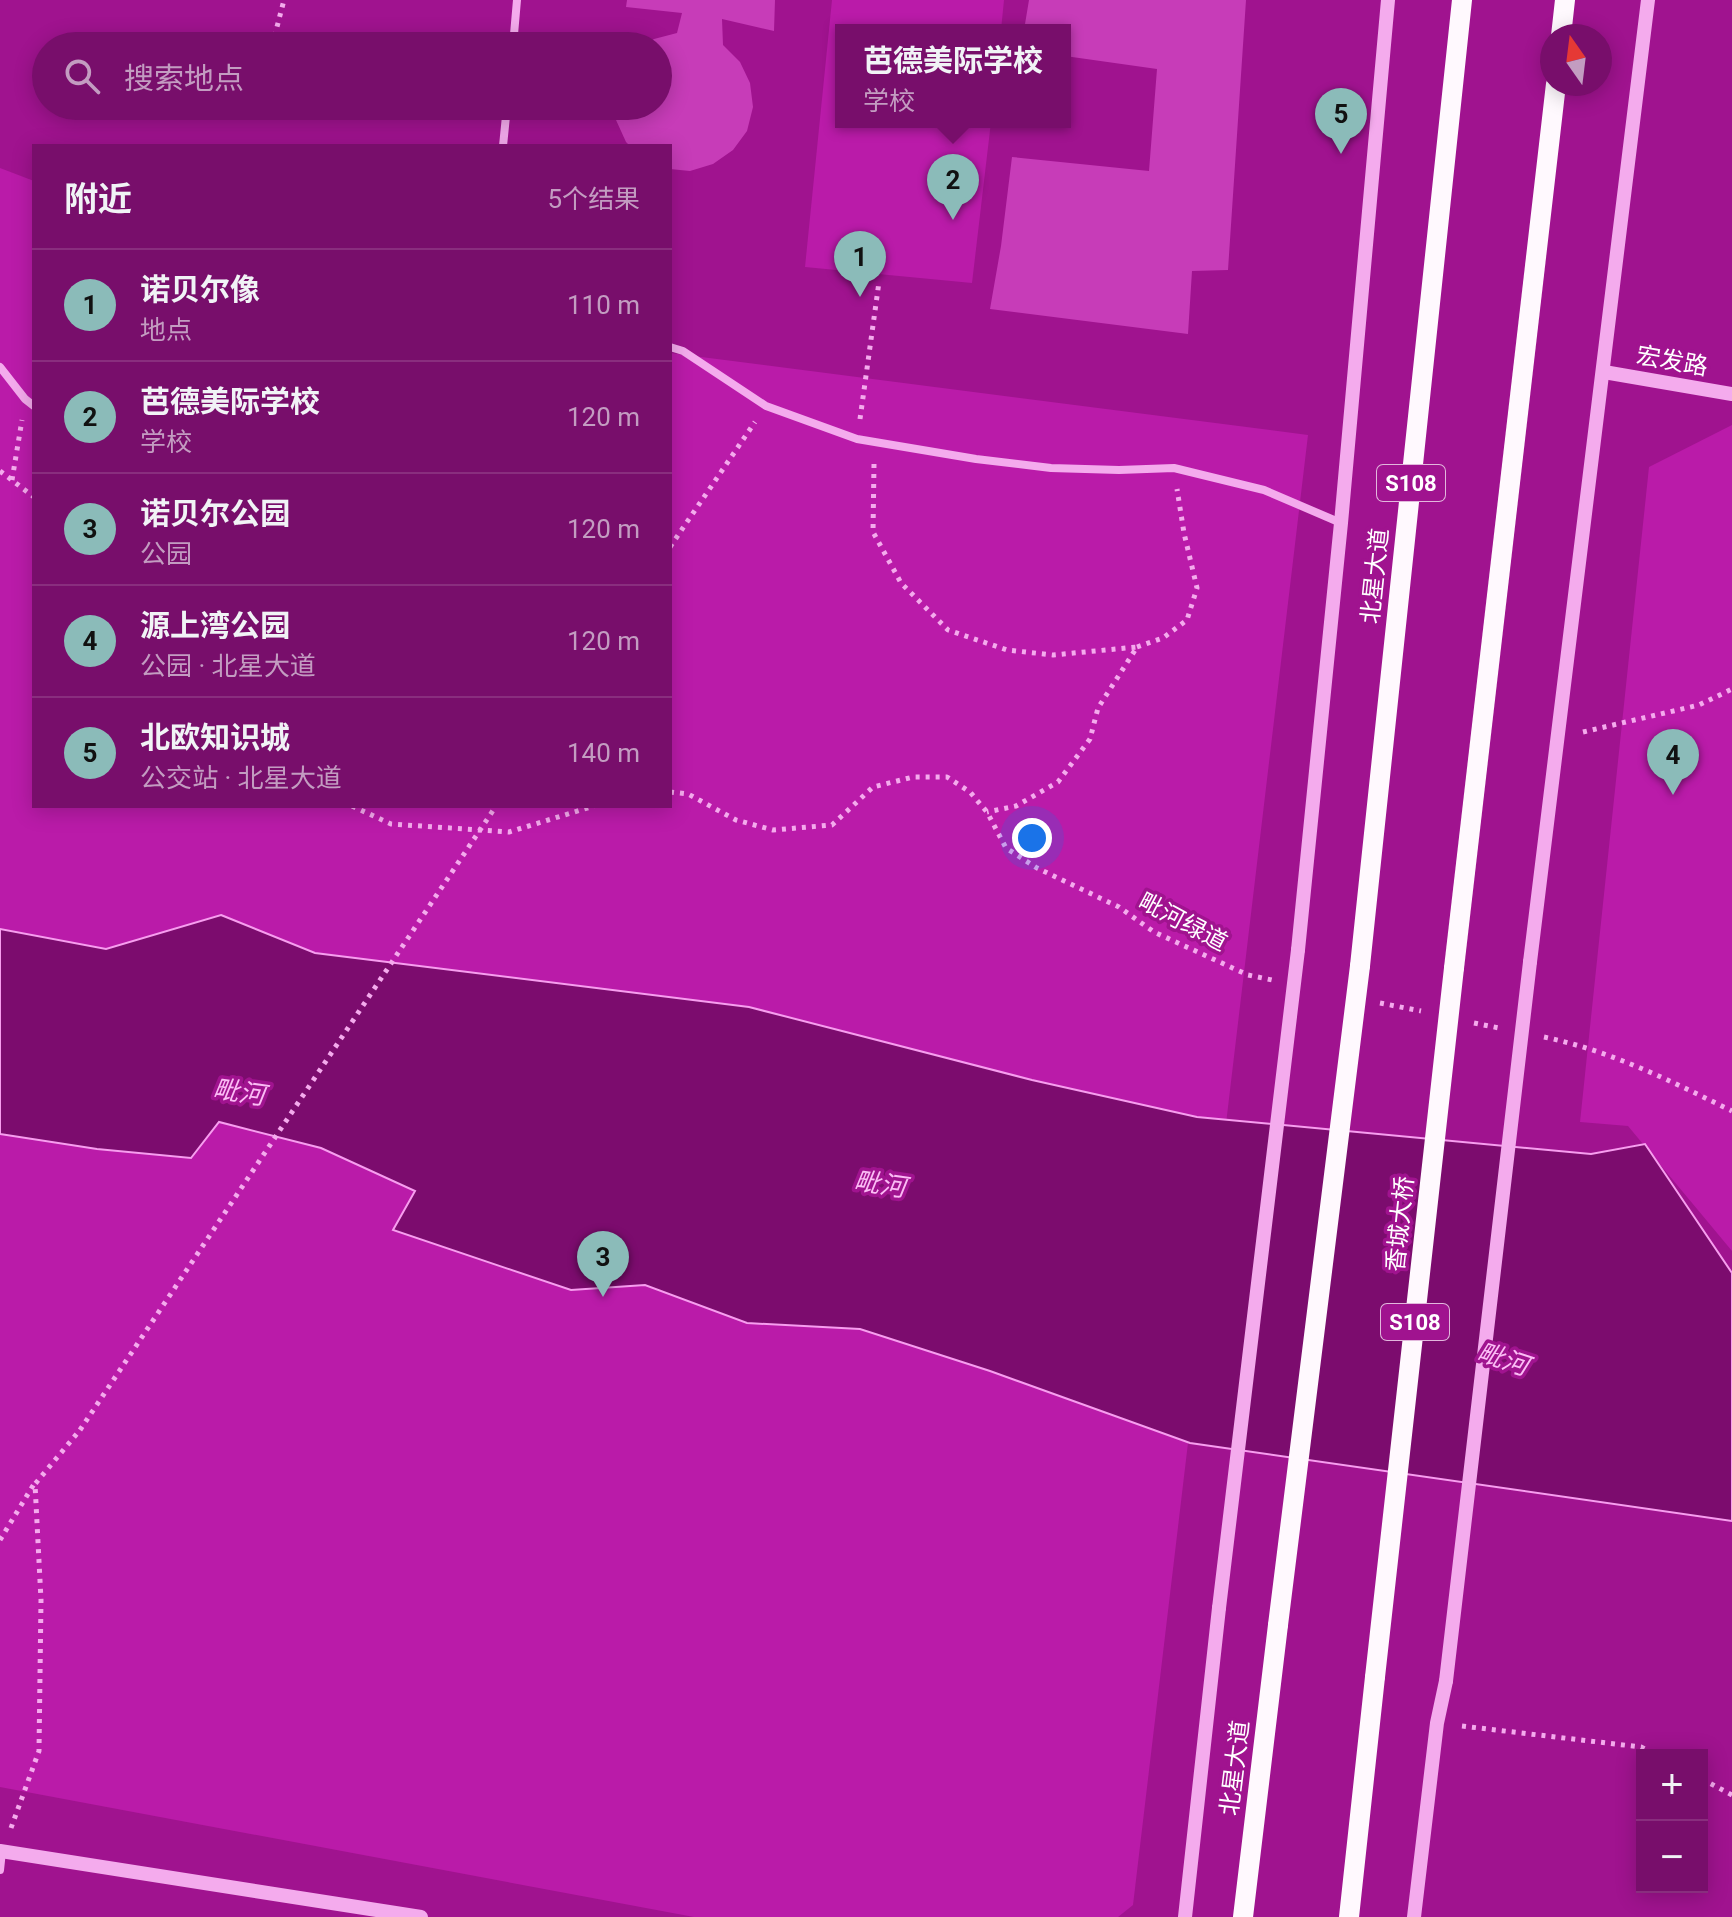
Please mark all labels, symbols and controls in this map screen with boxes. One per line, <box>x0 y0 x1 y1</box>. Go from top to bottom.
popup <box>835 24 1071 128</box>
north arrow <box>1540 24 1612 96</box>
search box <box>32 32 672 120</box>
text: 芭德美际学校 <box>863 43 1043 78</box>
icon: search <box>60 54 104 98</box>
text: 搜索地点 <box>124 61 244 96</box>
text: 学校 <box>863 86 915 116</box>
pin: 5 <box>1315 88 1367 154</box>
pin: 2 <box>927 154 979 220</box>
text: 附近 <box>64 179 132 219</box>
text: 5个结果 <box>547 184 640 214</box>
pin: 1 <box>834 231 886 297</box>
text: 诺贝尔像 <box>140 272 260 307</box>
text: 1 <box>83 290 97 320</box>
text: 110 m <box>567 290 640 320</box>
text: 地点 <box>140 315 192 345</box>
street label: 宏发路 <box>1634 341 1710 381</box>
text: 芭德美际学校 <box>140 384 320 419</box>
text: 2 <box>83 402 97 432</box>
text: 120 m <box>567 402 640 432</box>
text: 学校 <box>140 427 192 457</box>
road number: S108 <box>1377 465 1445 501</box>
text: 诺贝尔公园 <box>140 496 290 531</box>
text: 3 <box>83 514 97 544</box>
text: 120 m <box>567 514 640 544</box>
street label: 北星大道 <box>1356 527 1394 625</box>
text: 公园 <box>140 539 192 569</box>
text: 源上湾公园 <box>140 608 290 643</box>
text: 4 <box>83 626 97 656</box>
text: 120 m <box>567 626 640 656</box>
text: 公园 · 北星大道 <box>140 651 316 681</box>
text: 北欧知识城 <box>140 720 290 755</box>
pin: 4 <box>1647 729 1699 795</box>
text: 5 <box>83 738 97 768</box>
text: 140 m <box>567 738 640 768</box>
text: 公交站 · 北星大道 <box>140 763 342 793</box>
your location <box>1012 818 1052 858</box>
street label: 毗河绿道 <box>1134 887 1232 957</box>
water label: 毗河 <box>211 1074 272 1111</box>
water label: 毗河 <box>852 1166 913 1203</box>
street label: 香城大桥 <box>1381 1175 1419 1273</box>
pin: 3 <box>577 1231 629 1297</box>
road number: S108 <box>1381 1304 1449 1340</box>
water label: 毗河 <box>1474 1337 1537 1383</box>
street label: 北星大道 <box>1215 1719 1255 1817</box>
map controls <box>1636 1749 1708 1893</box>
button: + <box>1636 1749 1708 1821</box>
button: − <box>1636 1821 1708 1893</box>

